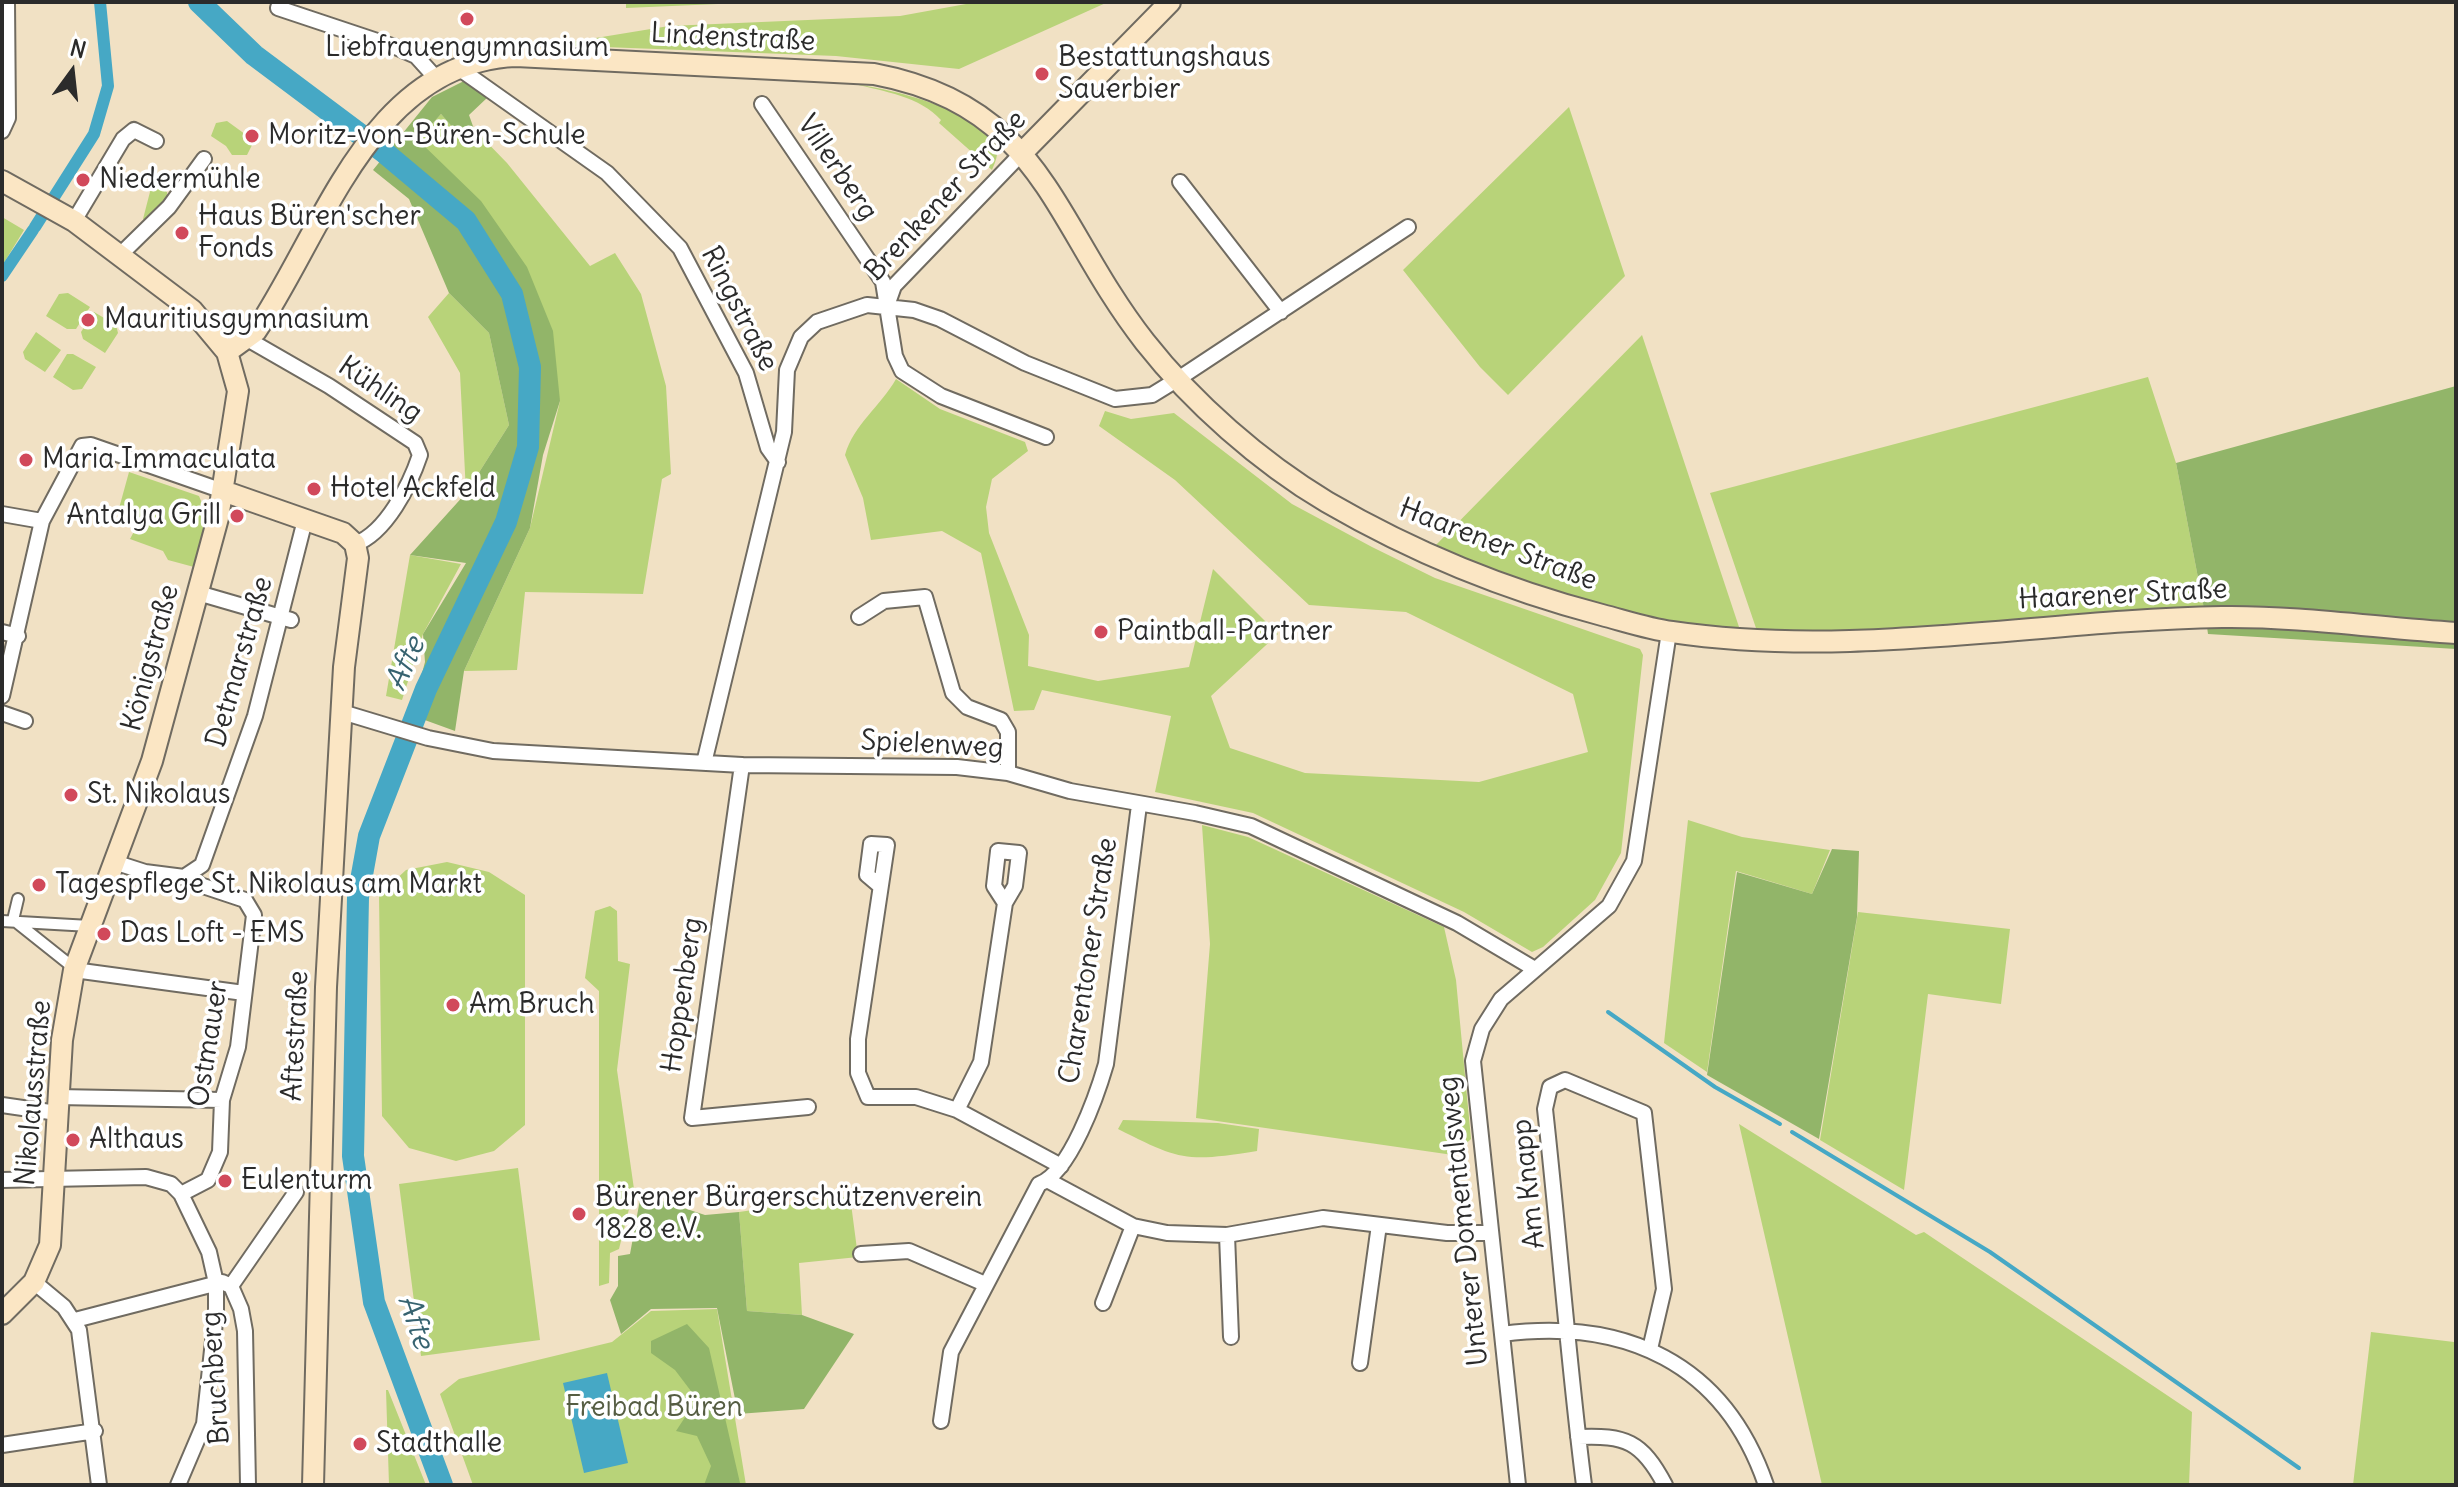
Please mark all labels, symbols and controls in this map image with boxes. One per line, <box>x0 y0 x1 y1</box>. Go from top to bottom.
marker: Liebfrauengymnasium <box>458 10 476 28</box>
street label: Lindenstraße <box>650 17 816 59</box>
place label: Liebfrauengymnasium <box>325 31 609 65</box>
north arrow <box>32 32 112 112</box>
text: N <box>67 33 89 64</box>
place label: Bestattungshaus Sauerbier <box>1058 41 1270 107</box>
marker: Bestattungshaus Sauerbier <box>1033 65 1051 83</box>
street label: Brenkener Straße <box>858 104 1034 288</box>
street label: Villerberg <box>789 109 885 227</box>
place label: Moritz-von-Büren-Schule <box>268 119 586 153</box>
marker: Moritz-von-Büren-Schule <box>243 127 261 145</box>
place label: Niedermühle <box>99 163 261 197</box>
marker: Niedermühle <box>74 171 92 189</box>
place label: Haus Büren'scher Fonds <box>198 200 421 266</box>
marker: Haus Büren'scher Fonds <box>173 224 191 242</box>
street label: Ringstraße <box>693 241 785 377</box>
place label: Mauritiusgymnasium <box>104 303 369 337</box>
marker: Mauritiusgymnasium <box>79 311 97 329</box>
street label: Kühling <box>332 350 428 430</box>
place label: Maria Immaculata <box>42 443 276 477</box>
marker: Maria Immaculata <box>17 451 35 469</box>
place label: Hotel Ackfeld <box>330 472 496 506</box>
marker: Hotel Ackfeld <box>305 480 323 498</box>
street label: Haarener Straße <box>1394 492 1602 598</box>
place label: Antalya Grill <box>66 499 221 533</box>
marker: Antalya Grill <box>228 507 246 525</box>
street label: Detmarstraße <box>200 573 280 751</box>
street label: Haarener Straße <box>2018 573 2228 617</box>
street label: Königstraße <box>115 581 187 735</box>
place label: Paintball-Partner <box>1117 615 1333 649</box>
marker: Paintball-Partner <box>1092 623 1110 641</box>
water label: Afte <box>378 632 434 696</box>
street label: Spielenweg <box>860 724 1004 766</box>
place label: St. Nikolaus <box>87 778 230 812</box>
marker: St. Nikolaus <box>62 786 80 804</box>
street label: Charentoner Straße <box>1053 836 1125 1086</box>
place label: Tagespflege St. Nikolaus am Markt <box>55 868 482 902</box>
marker: Tagespflege St. Nikolaus am Markt <box>30 876 48 894</box>
street label: Hoppenberg <box>655 915 711 1075</box>
place label: Das Loft - EMS <box>120 917 304 951</box>
marker: Das Loft - EMS <box>95 925 113 943</box>
street label: Aftestraße <box>276 970 316 1102</box>
street label: Ostmauer <box>182 979 236 1109</box>
place label: Am Bruch <box>469 988 595 1022</box>
marker: Am Bruch <box>444 996 462 1014</box>
street label: Nikolausstraße <box>9 999 59 1187</box>
street label: Unterer Domentalsweg <box>1432 1074 1496 1368</box>
street label: Am Knapp <box>1505 1117 1553 1251</box>
place label: Althaus <box>89 1123 184 1157</box>
marker: Althaus <box>64 1131 82 1149</box>
place label: Eulenturm <box>241 1164 372 1198</box>
marker: Eulenturm <box>216 1172 234 1190</box>
place label: Bürener Bürgerschützenverein 1828 e.V. <box>595 1181 982 1247</box>
marker: Bürener Bürgerschützenverein 1828 e.V. <box>570 1205 588 1223</box>
water label: Afte <box>389 1290 441 1354</box>
street label: Bruchberg <box>195 1310 237 1446</box>
park label: Freibad Büren <box>565 1391 743 1425</box>
place label: Stadthalle <box>376 1427 502 1461</box>
marker: Stadthalle <box>351 1435 369 1453</box>

